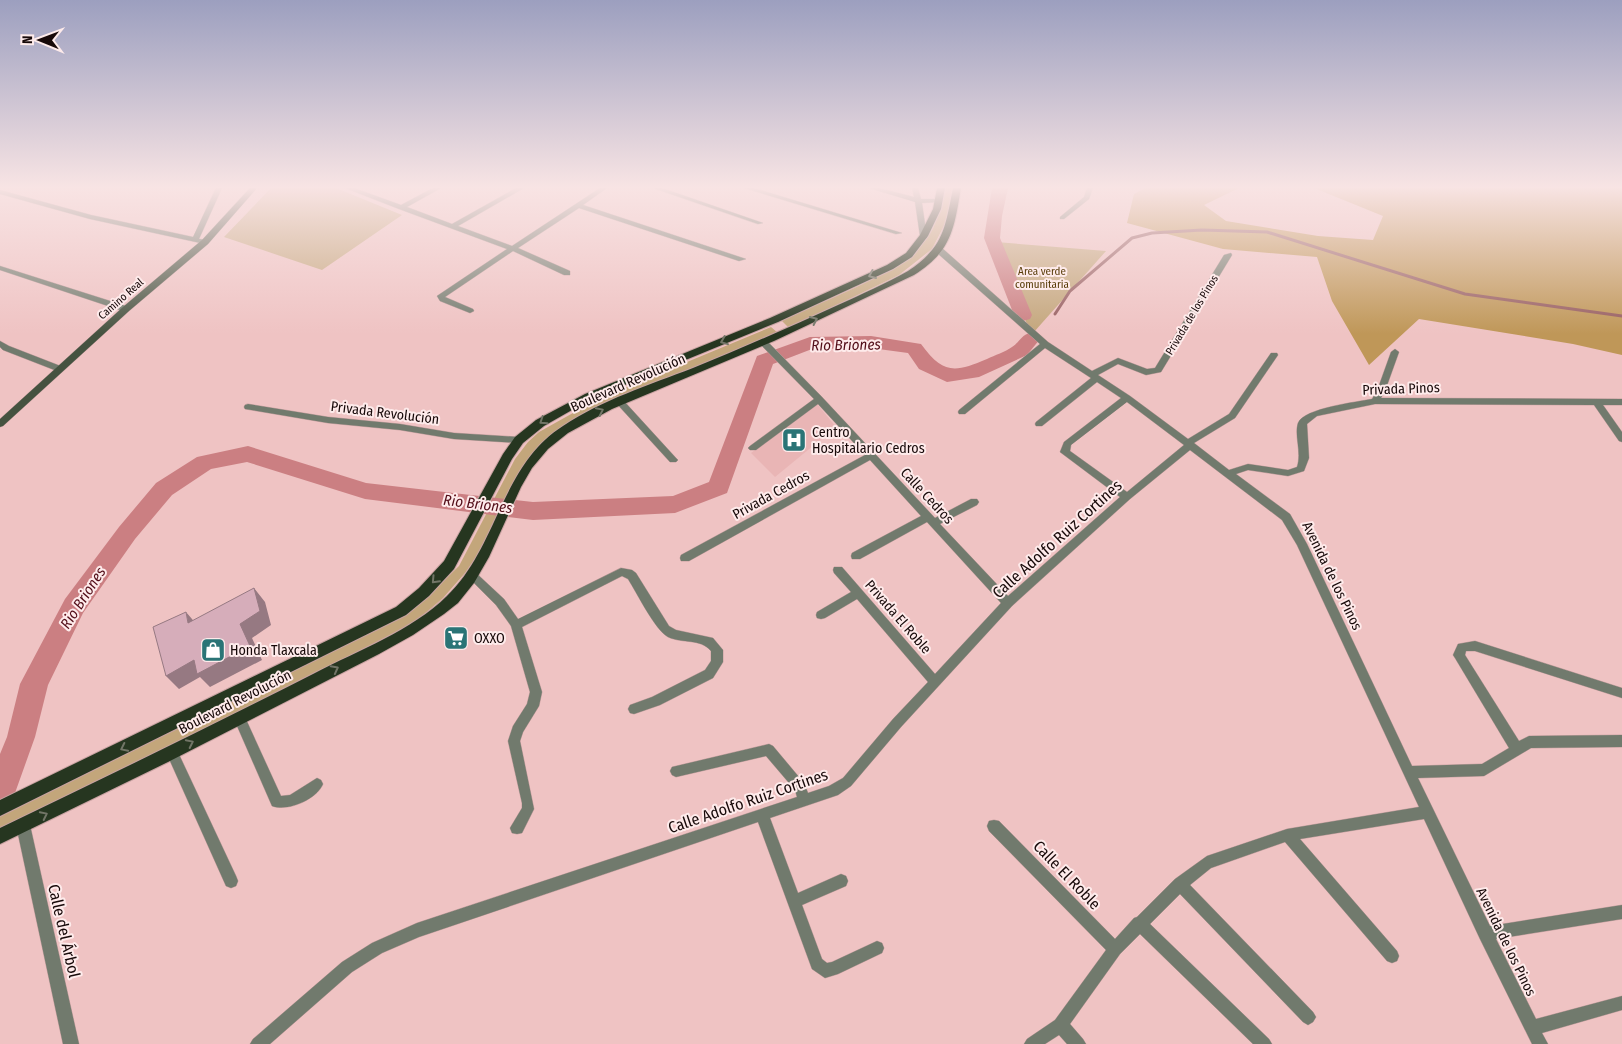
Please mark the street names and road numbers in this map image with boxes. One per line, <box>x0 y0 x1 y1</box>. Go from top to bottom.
street label: Privada de los Pinos <box>1163 272 1221 357</box>
street label: Camino Real <box>96 276 146 322</box>
street label: Boulevard Revolución <box>568 350 688 416</box>
street label: Privada Pinos <box>1362 379 1440 399</box>
street label: Privada Revolución <box>330 398 440 428</box>
street label: Calle Cedros <box>897 464 957 528</box>
street label: Privada Cedros <box>730 467 812 523</box>
street label: Calle Adolfo Ruiz Cortines <box>988 476 1126 602</box>
street label: Avenida de los Pinos <box>1298 519 1366 633</box>
street label: Privada El Roble <box>861 577 935 657</box>
street label: Boulevard Revolución <box>176 666 294 738</box>
street label: Calle Adolfo Ruiz Cortines <box>666 765 831 837</box>
street label: Calle El Roble <box>1029 837 1105 914</box>
street label: Calle del Árbol <box>44 882 84 980</box>
street label: Avenida de los Pinos <box>1472 885 1540 999</box>

